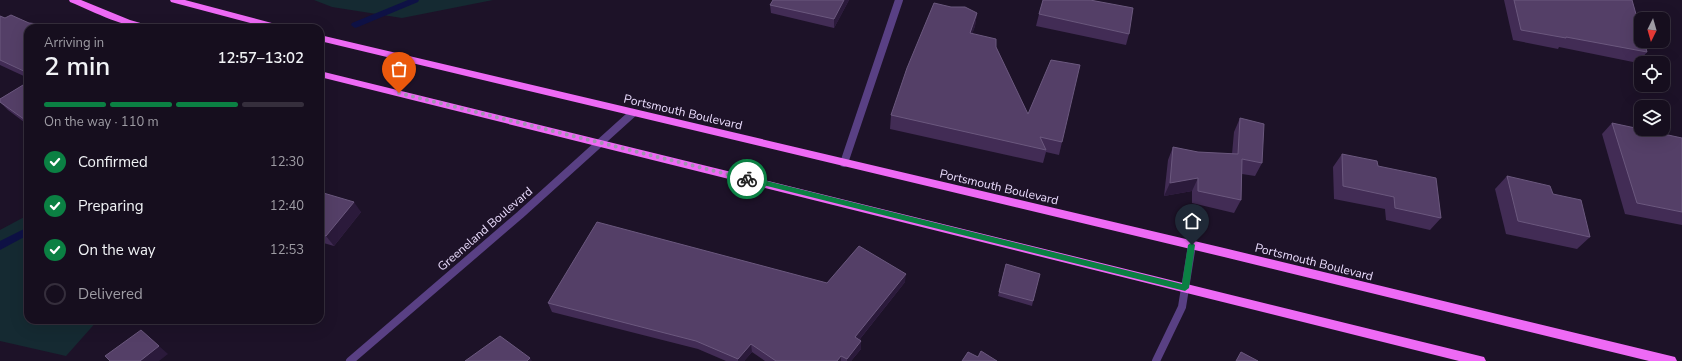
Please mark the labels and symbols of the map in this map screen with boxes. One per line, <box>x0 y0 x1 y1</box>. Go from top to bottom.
north arrow <box>1634 12 1670 48</box>
pin <box>382 52 416 93</box>
street label: Portsmouth Boulevard <box>622 91 744 133</box>
courier <box>727 159 767 199</box>
street label: Portsmouth Boulevard <box>938 166 1060 208</box>
street label: Greeneland Boulevard <box>434 183 536 275</box>
pin <box>1175 204 1209 245</box>
street label: Portsmouth Boulevard <box>1253 240 1375 284</box>

